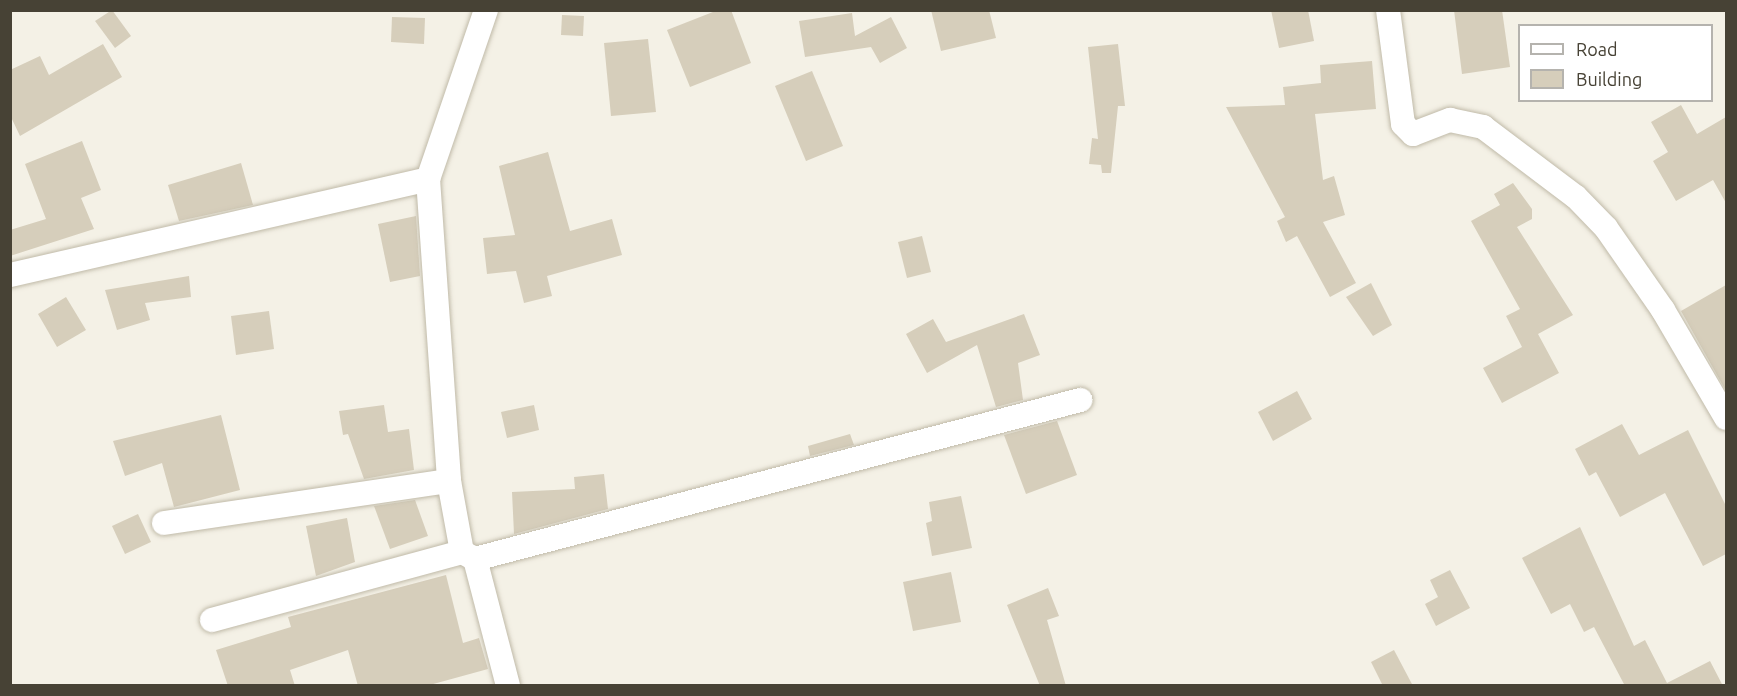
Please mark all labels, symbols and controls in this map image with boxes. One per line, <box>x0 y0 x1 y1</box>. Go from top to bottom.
legend <box>1518 24 1713 102</box>
text: Road <box>1576 39 1618 59</box>
text: Building <box>1576 69 1642 89</box>

